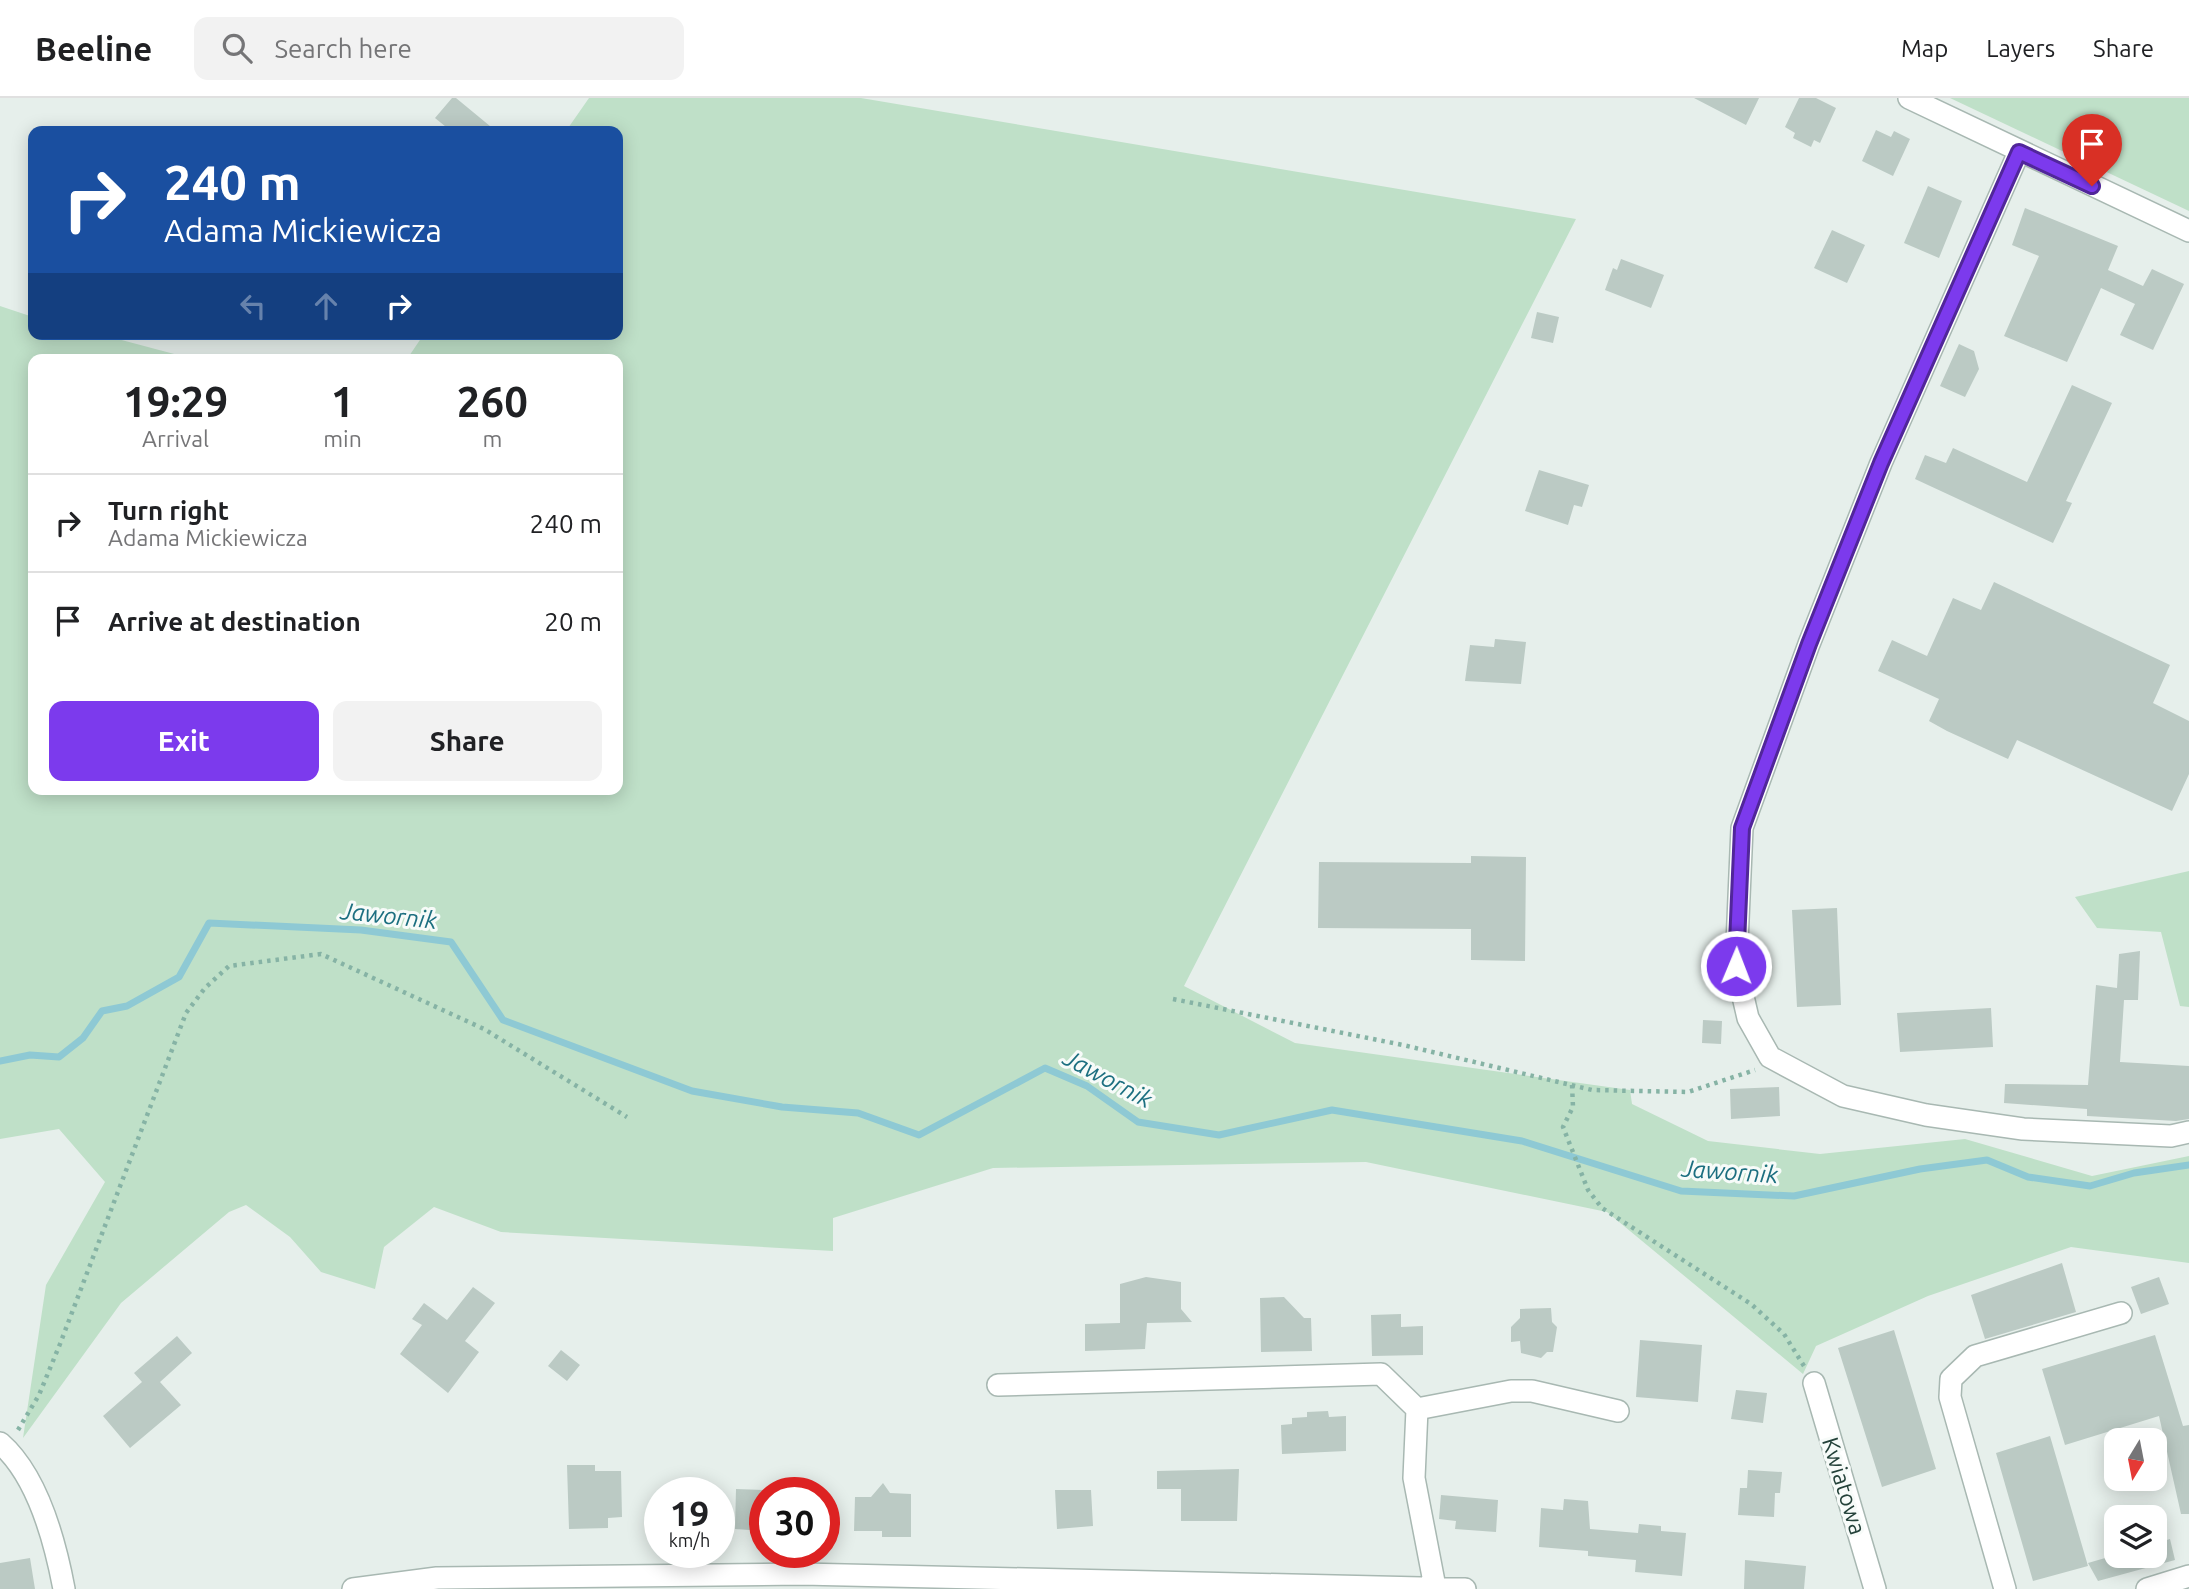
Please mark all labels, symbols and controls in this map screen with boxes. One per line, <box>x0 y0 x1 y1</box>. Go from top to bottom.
search box <box>194 17 684 80</box>
icon: search <box>218 29 256 67</box>
text: Beeline <box>35 30 152 67</box>
text: Search here <box>274 34 412 63</box>
text: Map <box>1901 35 1948 62</box>
text: Layers <box>1986 35 2055 62</box>
text: Share <box>2093 35 2154 62</box>
pin <box>2062 114 2122 186</box>
icon: arrive <box>2073 125 2111 163</box>
icon: right <box>49 154 140 245</box>
text: 240 m <box>164 154 301 209</box>
text: Adama Mickiewicza <box>164 212 442 248</box>
icon: left <box>234 287 272 325</box>
icon: ahead <box>307 287 345 325</box>
icon: right <box>380 287 418 325</box>
text: 19:29 <box>123 378 228 425</box>
text: 1 <box>331 378 354 425</box>
text: 260 <box>457 378 528 425</box>
text: Arrival <box>142 426 209 451</box>
text: min <box>323 426 362 451</box>
text: m <box>482 426 502 451</box>
text: Turn right <box>108 496 229 525</box>
icon: right <box>49 504 87 542</box>
text: 240 m <box>530 509 602 538</box>
text: Adama Mickiewicza <box>108 525 308 550</box>
icon: arrive <box>49 602 87 640</box>
text: Arrive at destination <box>108 607 361 636</box>
text: 20 m <box>544 607 602 636</box>
button: Exit <box>49 701 319 781</box>
button: Share <box>333 701 602 781</box>
water label: Jawornik <box>339 897 439 934</box>
position arrow <box>1699 929 1773 1003</box>
water label: Jawornik <box>1058 1043 1158 1114</box>
water label: Jawornik <box>1680 1155 1780 1188</box>
north arrow <box>2104 1428 2166 1491</box>
map controls <box>2104 1428 2167 1568</box>
street label: Kwiatowa <box>1818 1434 1871 1538</box>
speed limit sign: 30 <box>749 1477 840 1568</box>
text: 19 <box>670 1493 709 1533</box>
button: layers <box>2104 1505 2167 1568</box>
text: km/h <box>669 1530 710 1550</box>

